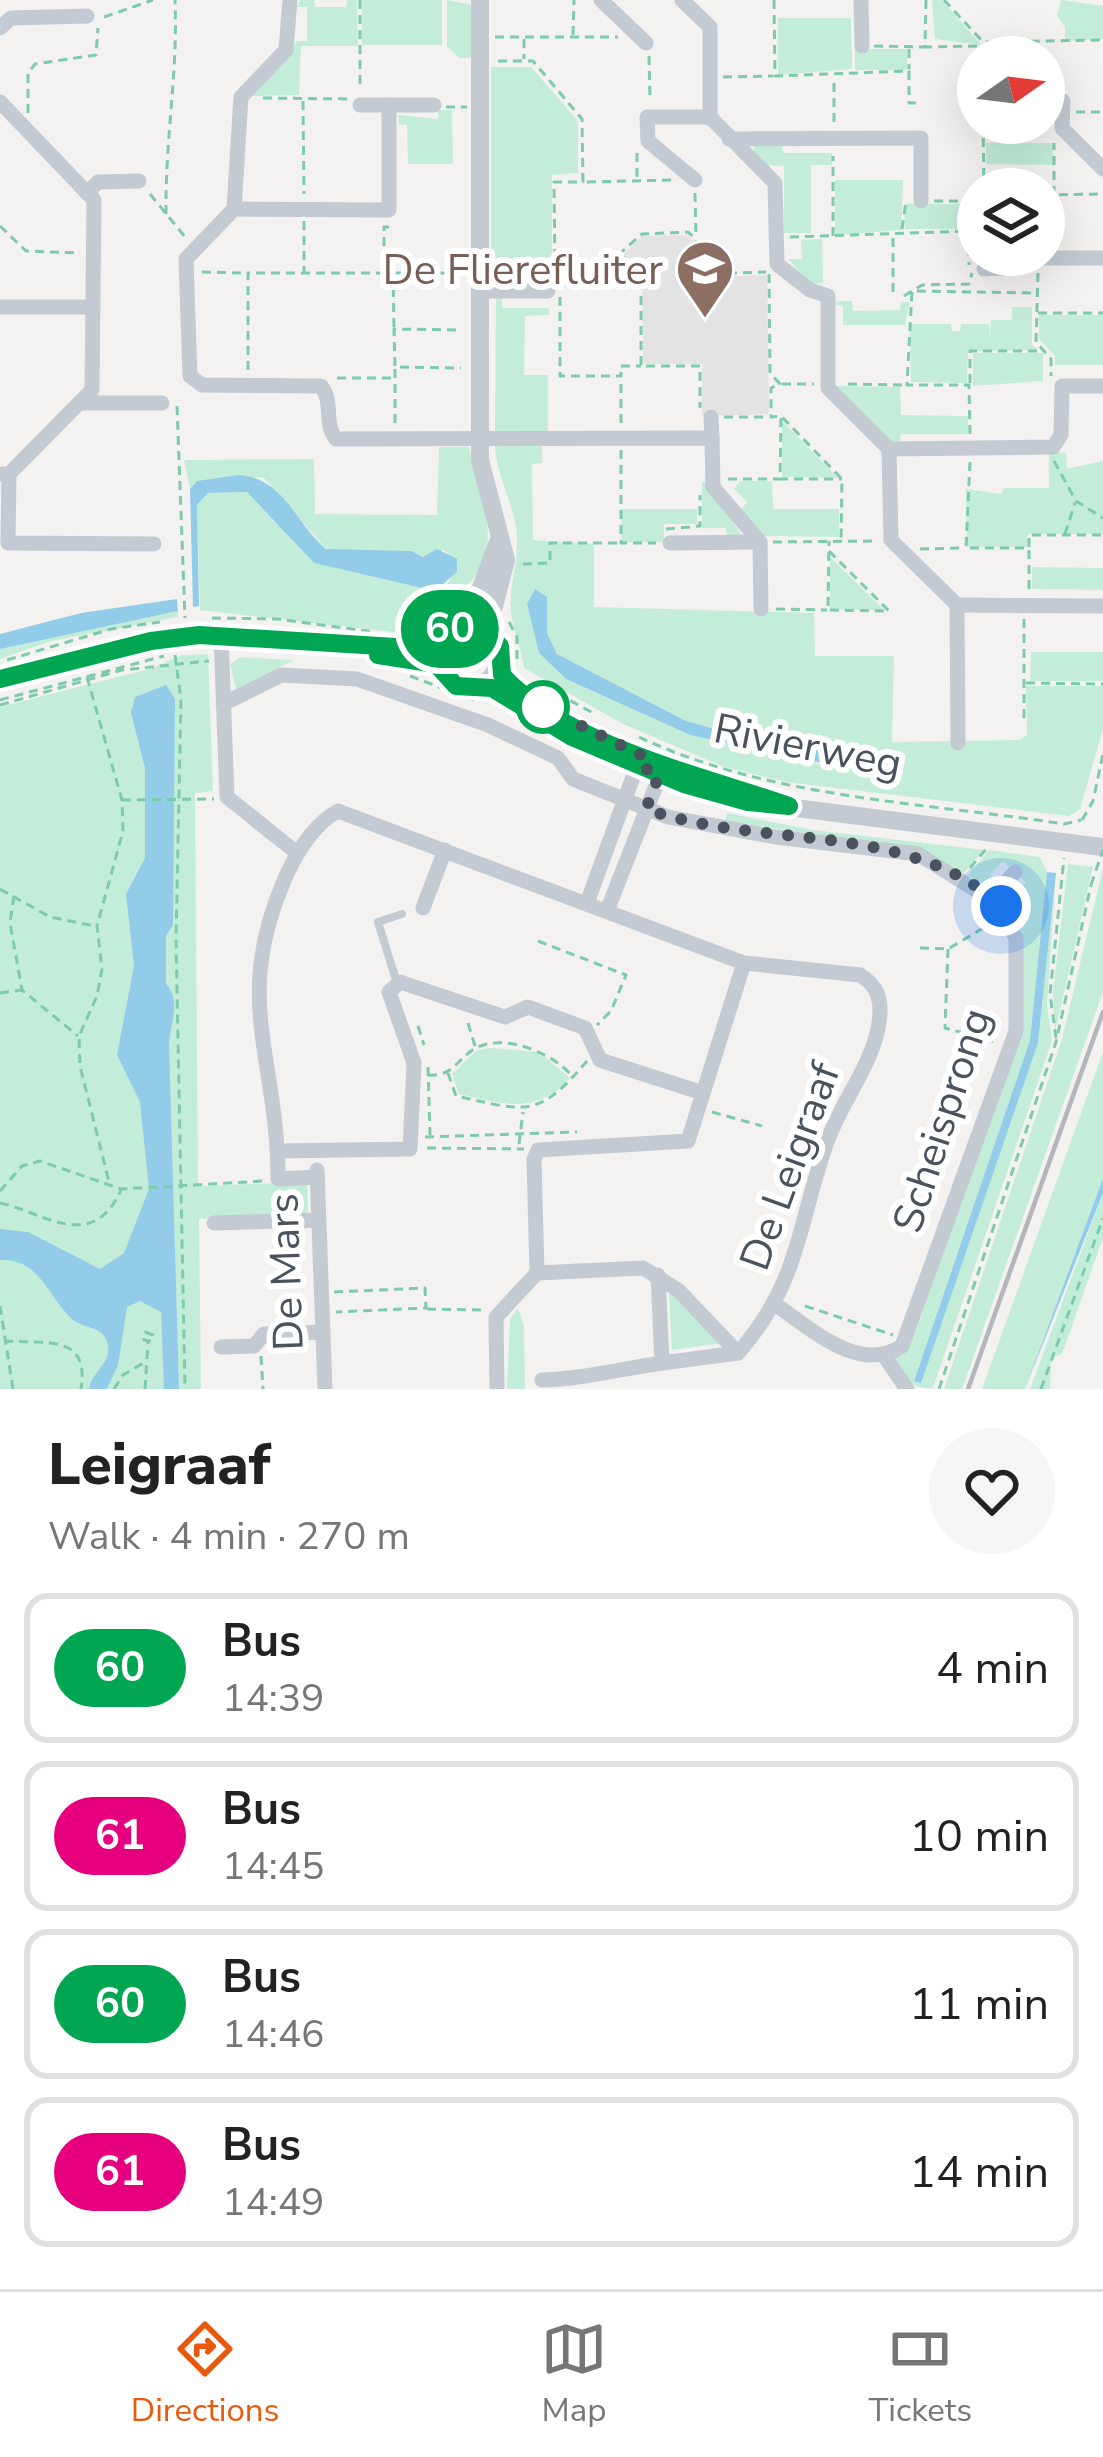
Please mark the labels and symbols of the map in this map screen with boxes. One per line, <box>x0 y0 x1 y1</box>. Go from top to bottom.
north arrow <box>957 36 1065 144</box>
school or university icon: De Flierefluiter <box>674 238 736 320</box>
place label: De Flierefluiter <box>382 242 663 299</box>
line badge: 60 <box>396 590 504 668</box>
unlabelled marker <box>518 682 568 732</box>
street label: Rivierweg <box>709 700 906 793</box>
your location <box>971 876 1031 936</box>
street label: Scheisprong <box>879 1001 1005 1240</box>
street label: De Leigraaf <box>727 1054 855 1278</box>
street label: De Mars <box>255 1192 318 1352</box>

